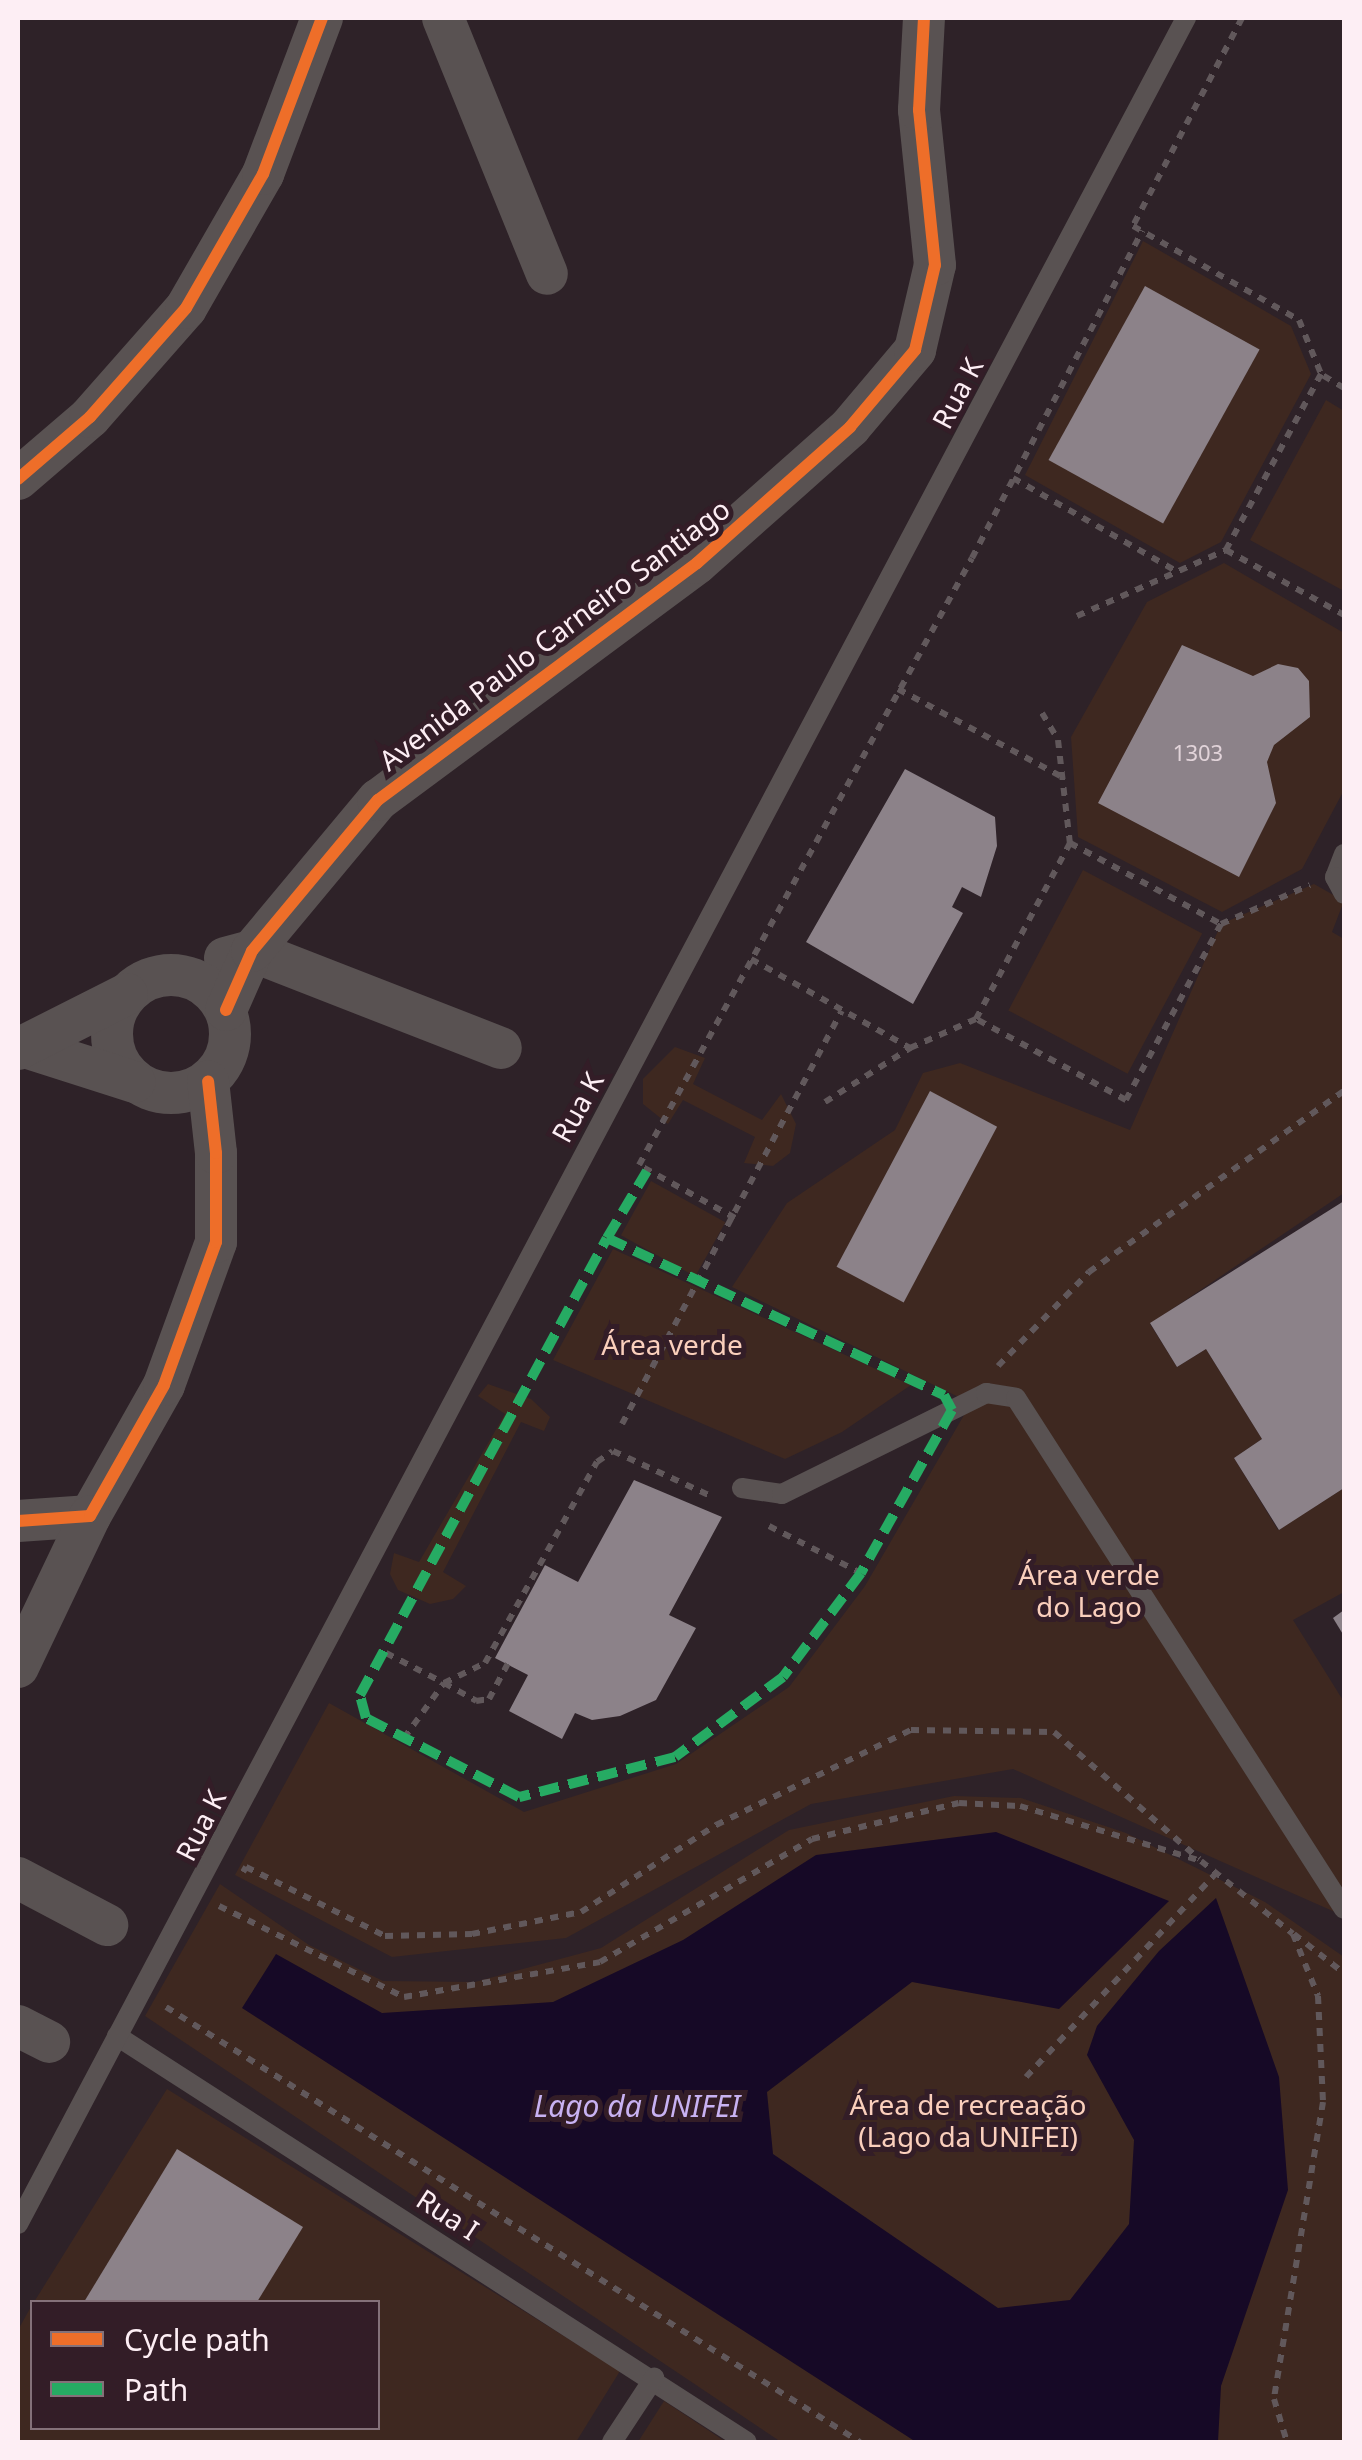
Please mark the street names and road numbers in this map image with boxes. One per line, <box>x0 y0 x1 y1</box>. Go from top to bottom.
street label: Rua K <box>925 352 989 434</box>
street label: Avenida Paulo Carneiro Santiago <box>372 491 736 777</box>
street label: Rua K <box>544 1066 610 1148</box>
street label: Rua K <box>168 1784 232 1866</box>
street label: Rua I <box>411 2182 485 2246</box>

